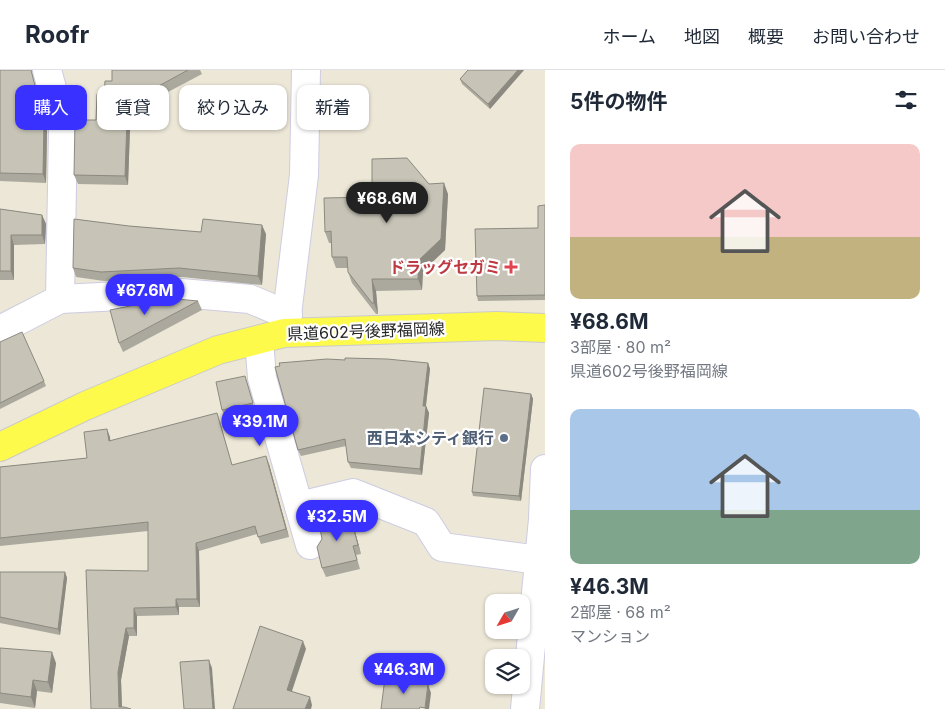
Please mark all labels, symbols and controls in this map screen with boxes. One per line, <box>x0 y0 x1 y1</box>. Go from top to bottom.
text: Roofr <box>25 20 89 49</box>
text: ホーム <box>603 26 656 47</box>
text: 地図 <box>684 26 720 47</box>
text: 概要 <box>748 26 784 47</box>
text: お問い合わせ <box>812 26 920 47</box>
chip: 購入 <box>15 85 87 130</box>
chip: 賃貸 <box>97 85 169 130</box>
chip: 絞り込み <box>179 85 287 130</box>
chip: 新着 <box>297 85 369 130</box>
icon: filters <box>892 86 920 114</box>
text: 5件の物件 <box>570 89 667 114</box>
icon: home <box>700 176 790 266</box>
pin: ¥68.6M <box>346 182 428 224</box>
text: ¥68.6M <box>357 188 417 208</box>
place label: ドラッグセガミ <box>389 257 501 277</box>
marker: ドラッグセガミ <box>505 261 517 273</box>
pin: ¥67.6M <box>104 274 186 316</box>
text: ¥67.6M <box>117 280 174 300</box>
text: ¥68.6M <box>570 309 648 334</box>
street label: 県道602号後野福岡線 <box>287 318 445 344</box>
text: 3部屋 · 80 m² <box>570 337 671 357</box>
text: 県道602号後野福岡線 <box>570 361 728 381</box>
pin: ¥39.1M <box>219 404 301 447</box>
text: ¥39.1M <box>232 411 288 431</box>
place label: 西日本シティ銀行 <box>367 428 494 448</box>
marker: 西日本シティ銀行 <box>498 432 510 444</box>
icon: home <box>700 441 790 531</box>
pin: ¥32.5M <box>296 500 378 542</box>
text: ¥32.5M <box>307 506 367 526</box>
text: ¥46.3M <box>570 574 649 599</box>
north arrow <box>485 594 530 639</box>
map controls <box>485 594 530 694</box>
text: 2部屋 · 68 m² <box>570 602 671 622</box>
text: マンション <box>570 626 650 646</box>
button: layers <box>485 649 530 694</box>
pin: ¥46.3M <box>363 652 445 695</box>
text: ¥46.3M <box>374 659 434 679</box>

